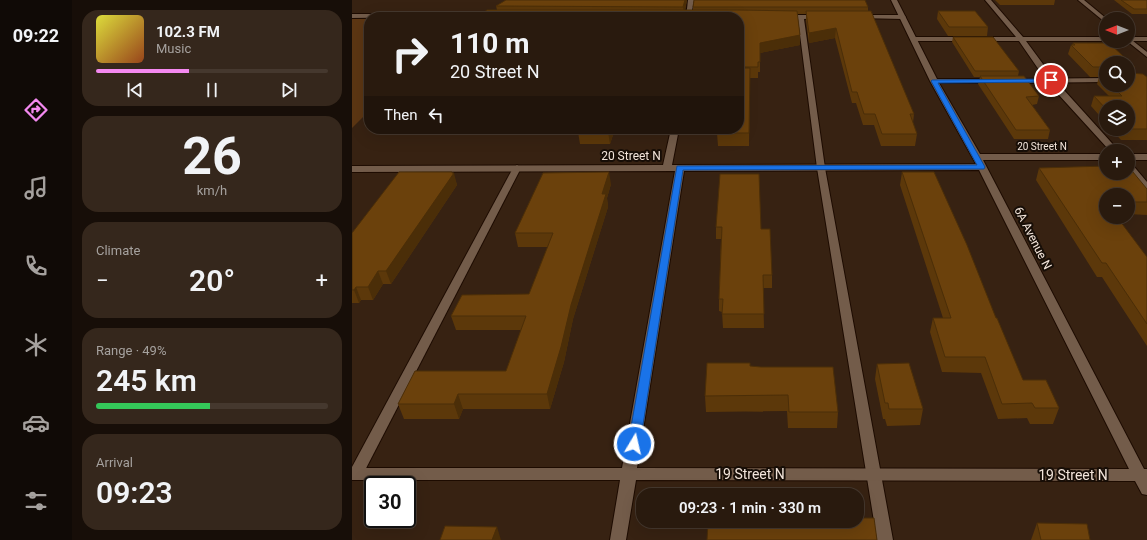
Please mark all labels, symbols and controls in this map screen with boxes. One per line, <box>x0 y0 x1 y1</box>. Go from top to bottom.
north arrow <box>1099 12 1135 48</box>
map controls <box>1099 12 1135 224</box>
text: 102.3 FM <box>156 23 220 41</box>
text: 09:22 <box>13 25 59 46</box>
text: 110 m <box>450 27 529 60</box>
icon: right <box>384 28 436 80</box>
text: Music <box>156 41 191 56</box>
button: search <box>1099 56 1135 92</box>
text: 20 Street N <box>450 61 540 82</box>
pin <box>1034 63 1068 97</box>
icon: arrive <box>1040 69 1062 91</box>
icon: previous <box>124 79 146 101</box>
icon: pause <box>201 79 223 101</box>
icon: next <box>278 79 300 101</box>
icon: directions <box>22 96 50 124</box>
button: layers <box>1099 100 1135 136</box>
icon: left <box>425 104 447 126</box>
text: Then <box>384 106 417 124</box>
text: 26 <box>182 126 242 187</box>
street label: 20 Street N <box>1017 141 1067 152</box>
button: + <box>1099 144 1135 180</box>
street label: 20 Street N <box>601 149 661 163</box>
icon: music <box>22 174 50 202</box>
text: km/h <box>197 183 227 198</box>
button: − <box>1099 188 1135 224</box>
street label: 6A Avenue N <box>1011 204 1055 272</box>
text: Climate <box>96 243 140 258</box>
icon: phone <box>22 252 50 280</box>
text: 20° <box>189 263 235 298</box>
text: − <box>96 268 109 293</box>
text: + <box>316 268 328 293</box>
icon: climate <box>22 331 50 359</box>
text: Range · 49% <box>96 343 166 358</box>
text: 245 km <box>96 363 197 398</box>
icon: car <box>22 409 50 437</box>
position arrow <box>613 423 655 465</box>
text: Arrival <box>96 455 133 470</box>
street label: 19 Street N <box>715 466 785 482</box>
street label: 19 Street N <box>1038 467 1108 483</box>
text: 09:23 <box>96 475 173 510</box>
speed limit sign: 30 <box>364 476 416 528</box>
icon: filters <box>22 487 50 515</box>
text: 09:23 · 1 min · 330 m <box>679 499 821 517</box>

